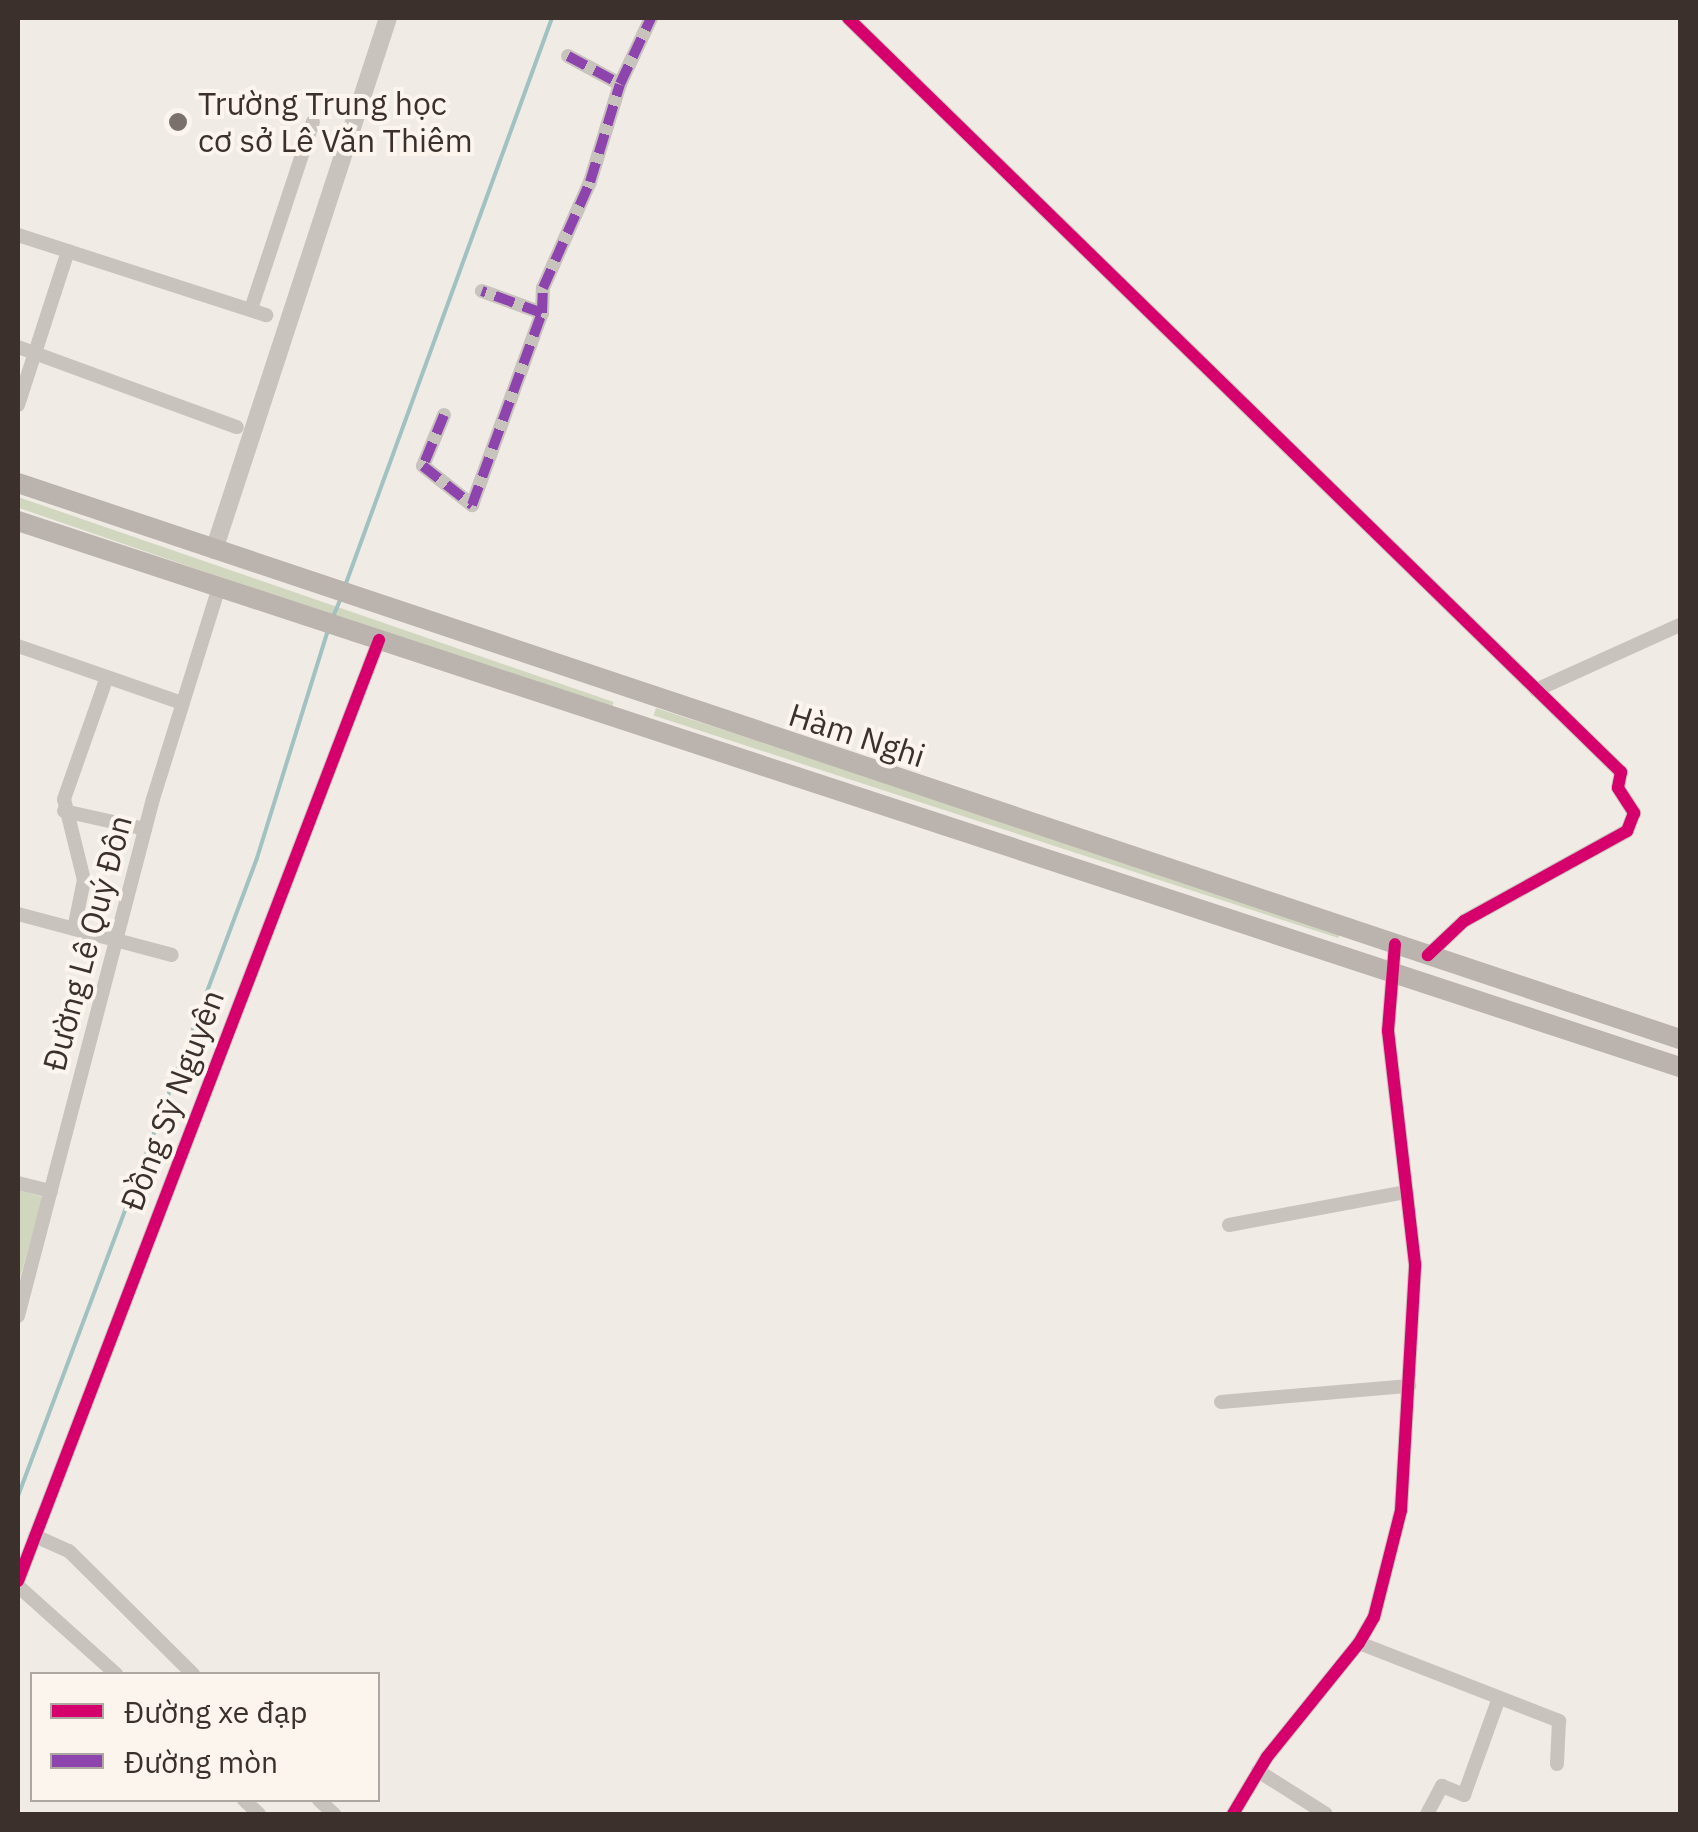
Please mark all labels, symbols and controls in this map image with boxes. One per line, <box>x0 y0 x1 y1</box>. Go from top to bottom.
place label: Trường Trung học cơ sở Lê Văn Thiêm <box>198 85 473 160</box>
marker: Trường Trung học cơ sở Lê Văn Thiêm <box>167 111 189 133</box>
street label: Hàm Nghi <box>784 695 930 775</box>
street label: Đường Lê Quý Đôn <box>34 811 140 1075</box>
street label: Đồng Sỹ Nguyên <box>112 984 232 1216</box>
legend <box>30 1672 380 1802</box>
text: Đường xe đạp <box>124 1692 307 1731</box>
text: Đường mòn <box>124 1742 278 1781</box>

